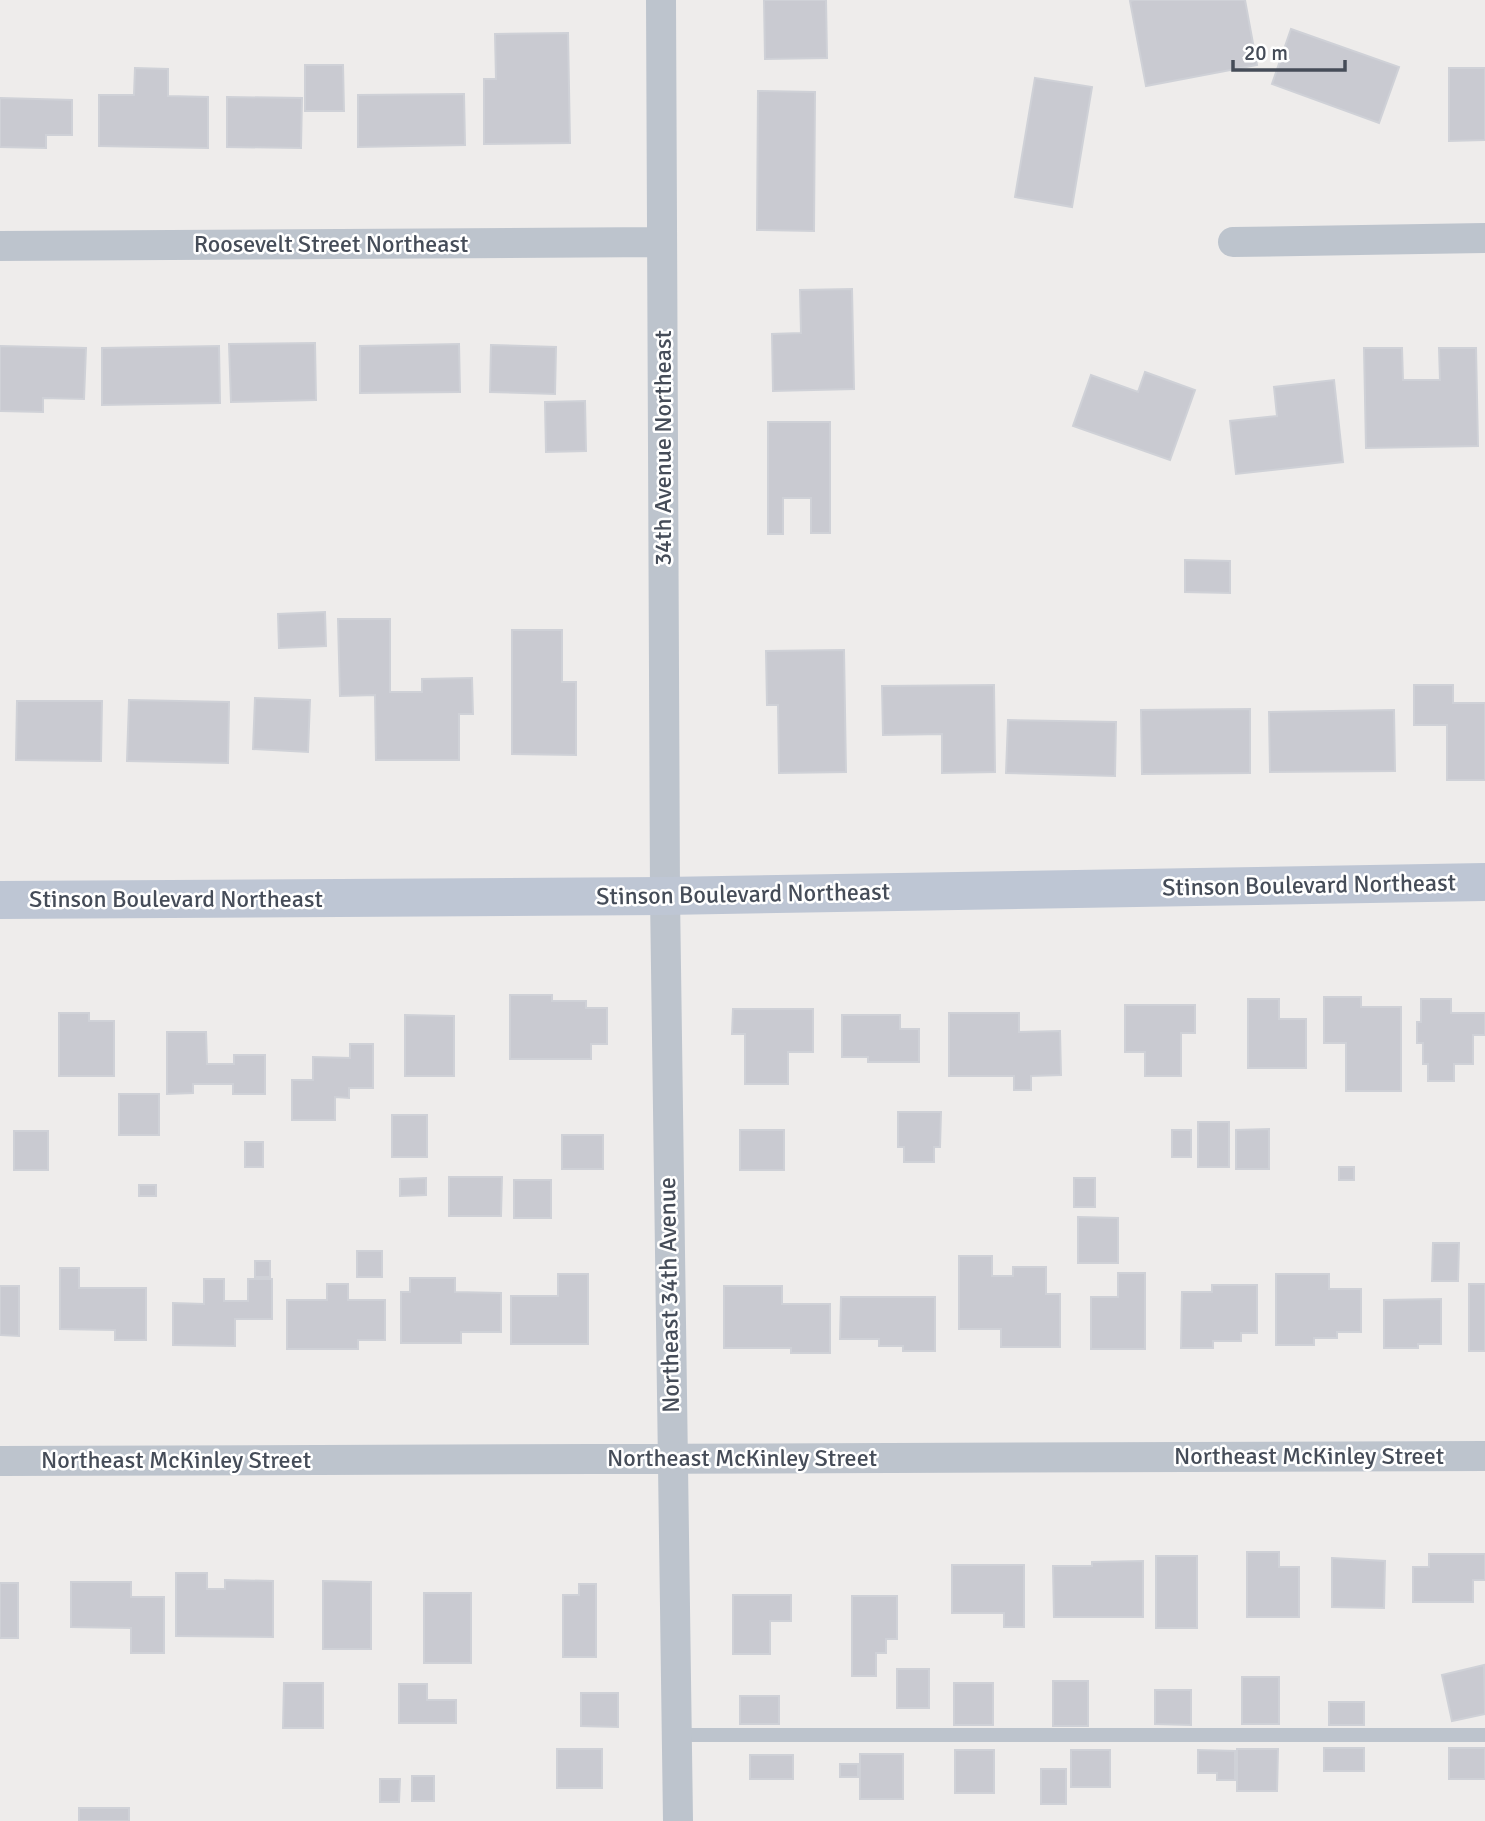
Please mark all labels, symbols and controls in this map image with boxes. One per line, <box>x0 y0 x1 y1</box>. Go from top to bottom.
scale bar <box>1233 28 1345 72</box>
text: 20 m <box>1244 40 1288 66</box>
street label: Roosevelt Street Northeast <box>194 229 468 259</box>
street label: 34th Avenue Northeast <box>648 330 678 566</box>
street label: Stinson Boulevard Northeast <box>1162 867 1456 903</box>
street label: Stinson Boulevard Northeast <box>596 876 890 912</box>
street label: Stinson Boulevard Northeast <box>29 884 323 914</box>
street label: Northeast 34th Avenue <box>652 1177 686 1413</box>
street label: Northeast McKinley Street <box>1174 1441 1444 1471</box>
street label: Northeast McKinley Street <box>607 1443 877 1473</box>
street label: Northeast McKinley Street <box>41 1445 311 1475</box>

